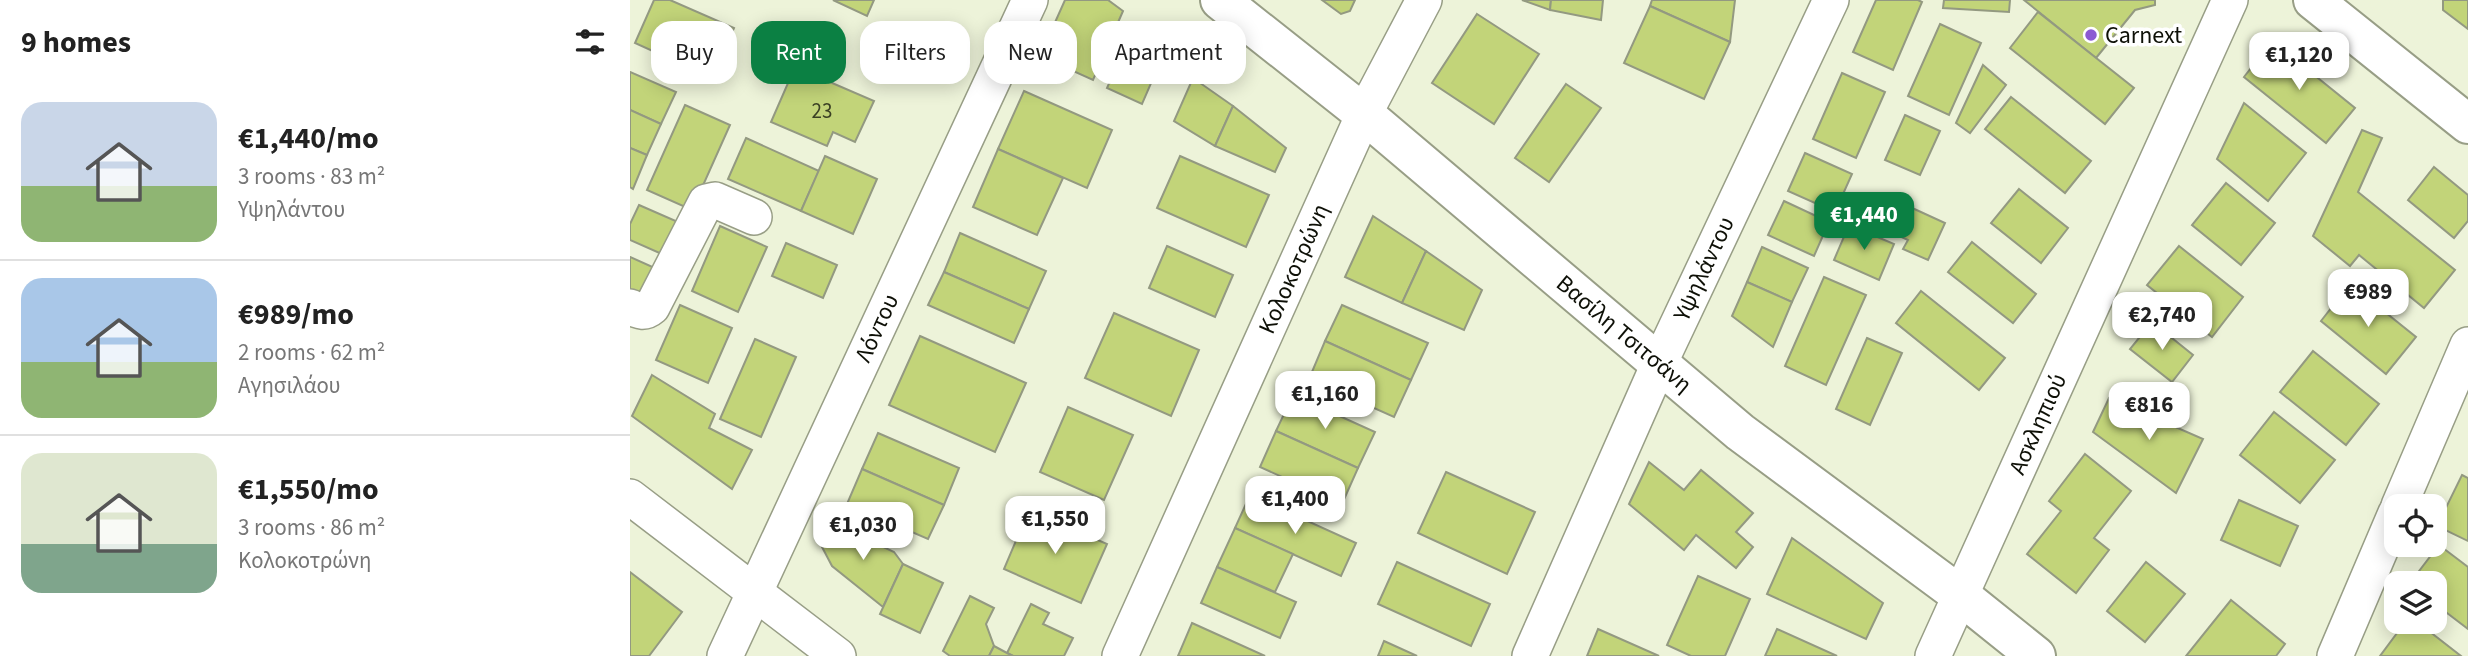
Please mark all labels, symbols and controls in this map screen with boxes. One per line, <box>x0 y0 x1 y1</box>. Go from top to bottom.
place label: Carnext <box>2105 18 2182 53</box>
text: 9 homes <box>21 21 131 64</box>
chip: Buy <box>651 21 737 84</box>
chip: Rent <box>751 21 846 84</box>
chip: Filters <box>860 21 970 84</box>
chip: New <box>984 21 1077 84</box>
chip: Apartment <box>1091 21 1246 84</box>
icon: filters <box>571 23 609 61</box>
marker: Carnext <box>2083 27 2099 43</box>
pin: €1,120 <box>2242 32 2356 92</box>
text: €1,120 <box>2265 38 2333 71</box>
house number: 23 <box>812 96 832 126</box>
text: €1,440/mo <box>238 117 379 160</box>
icon: home <box>77 130 161 214</box>
text: 3 rooms · 83 m² <box>238 160 385 193</box>
pin: €1,440 <box>1807 192 1921 252</box>
text: Υψηλάντου <box>238 193 345 226</box>
street label: Κολοκοτρώνη <box>1250 198 1338 340</box>
text: €1,440 <box>1830 198 1898 231</box>
street label: Υψηλάντου <box>1664 211 1743 328</box>
street label: Βασίλη Τσιτσάνη <box>1548 267 1700 401</box>
pin: €989 <box>2327 270 2409 329</box>
text: €989 <box>2344 275 2392 308</box>
street label: Λόντου <box>846 288 908 368</box>
pin: €2,740 <box>2105 292 2219 352</box>
text: €989/mo <box>238 293 354 336</box>
text: €2,740 <box>2128 298 2196 331</box>
icon: home <box>77 306 161 390</box>
text: 2 rooms · 62 m² <box>238 336 385 369</box>
street label: Ασκληπιού <box>2000 368 2076 480</box>
text: Αγησιλάου <box>238 369 341 402</box>
pin: €1,160 <box>1268 372 1382 431</box>
text: €1,160 <box>1291 377 1359 410</box>
pin: €816 <box>2108 382 2190 442</box>
text: €816 <box>2125 388 2173 421</box>
text: €1,550/mo <box>238 468 379 511</box>
pin: €1,400 <box>1238 476 1352 536</box>
icon: home <box>77 481 161 565</box>
text: €1,400 <box>1261 482 1329 515</box>
map controls <box>2384 494 2447 634</box>
button: locate <box>2384 494 2447 557</box>
pin: €1,550 <box>998 496 1112 556</box>
text: €1,550 <box>1021 502 1089 535</box>
pin: €1,030 <box>806 503 920 562</box>
text: €1,030 <box>829 508 897 541</box>
text: 3 rooms · 86 m² <box>238 511 385 544</box>
text: Κολοκοτρώνη <box>238 544 371 577</box>
button: layers <box>2384 571 2447 634</box>

